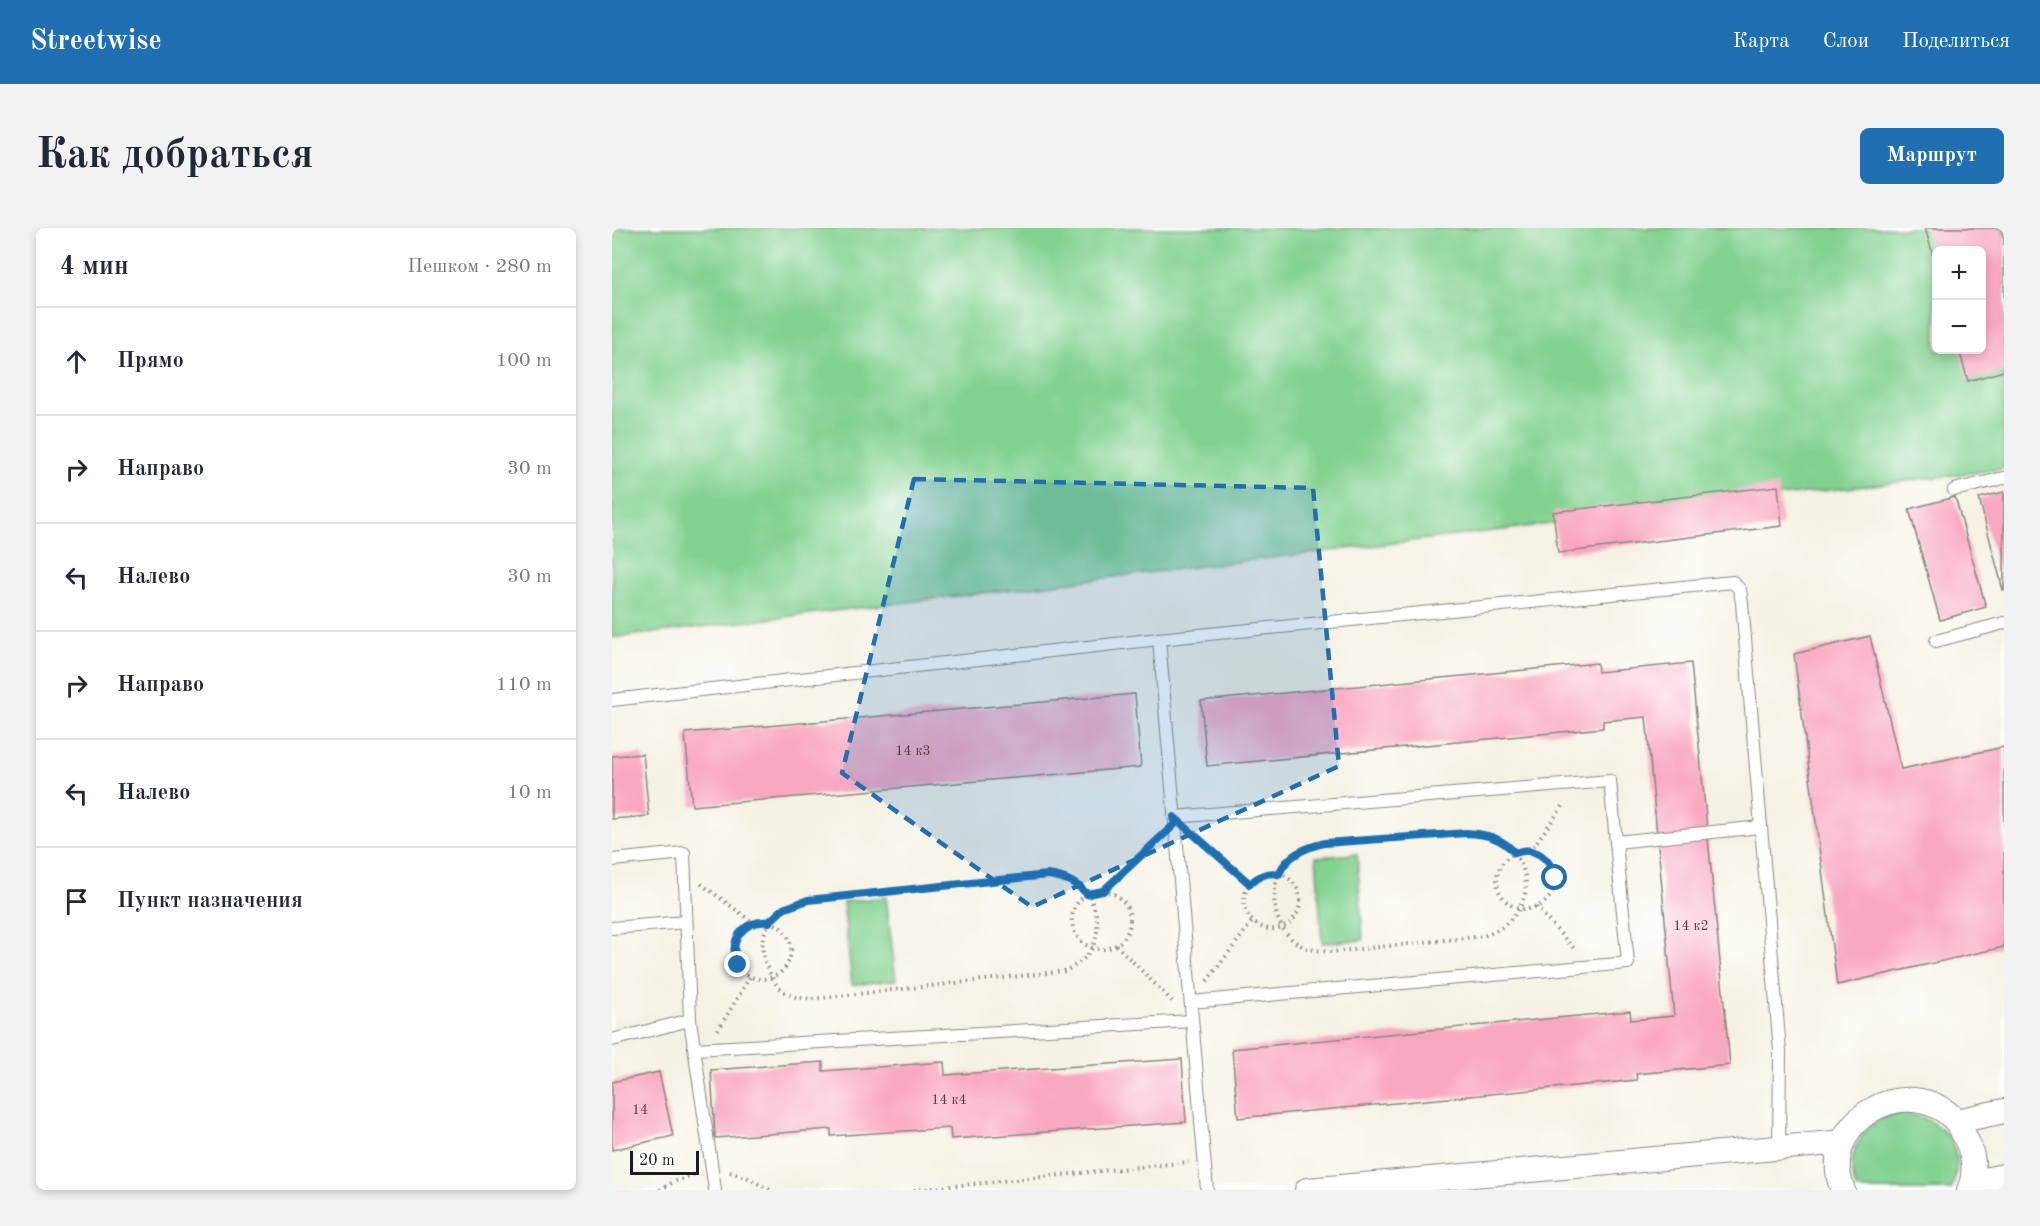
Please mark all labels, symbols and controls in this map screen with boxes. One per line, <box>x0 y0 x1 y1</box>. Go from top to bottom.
text: Streetwise <box>30 28 162 56</box>
text: Карта <box>1733 31 1790 52</box>
text: Слои <box>1823 31 1869 52</box>
text: Поделиться <box>1902 31 2010 52</box>
button: Маршрут <box>1860 128 2004 184</box>
text: Как добраться <box>36 135 313 177</box>
map controls <box>1932 246 1986 354</box>
button: + <box>1932 246 1986 300</box>
text: 4 мин <box>60 254 129 280</box>
text: Пешком · 280 m <box>407 257 552 277</box>
button: − <box>1932 300 1986 354</box>
icon: ahead <box>60 345 93 378</box>
text: Прямо <box>117 350 184 372</box>
text: 100 m <box>496 351 552 371</box>
icon: right <box>60 453 93 486</box>
text: Направо <box>117 458 204 480</box>
text: 30 m <box>507 459 552 479</box>
icon: left <box>60 561 93 594</box>
text: Налево <box>117 566 190 588</box>
text: 30 m <box>507 567 552 587</box>
icon: right <box>60 669 93 702</box>
text: Направо <box>117 674 204 696</box>
text: 110 m <box>496 675 552 695</box>
house number: 14 к3 <box>895 744 931 758</box>
icon: left <box>60 777 93 810</box>
text: Налево <box>117 782 190 804</box>
text: 10 m <box>507 783 552 803</box>
route start <box>1541 864 1567 890</box>
icon: arrive <box>60 885 93 918</box>
text: Пункт назначения <box>117 890 303 912</box>
house number: 14 к2 <box>1673 919 1709 933</box>
route end <box>724 951 750 977</box>
house number: 14 к4 <box>931 1093 967 1107</box>
house number: 14 <box>632 1103 648 1117</box>
scale bar <box>630 1148 699 1176</box>
text: 20 m <box>639 1153 675 1169</box>

